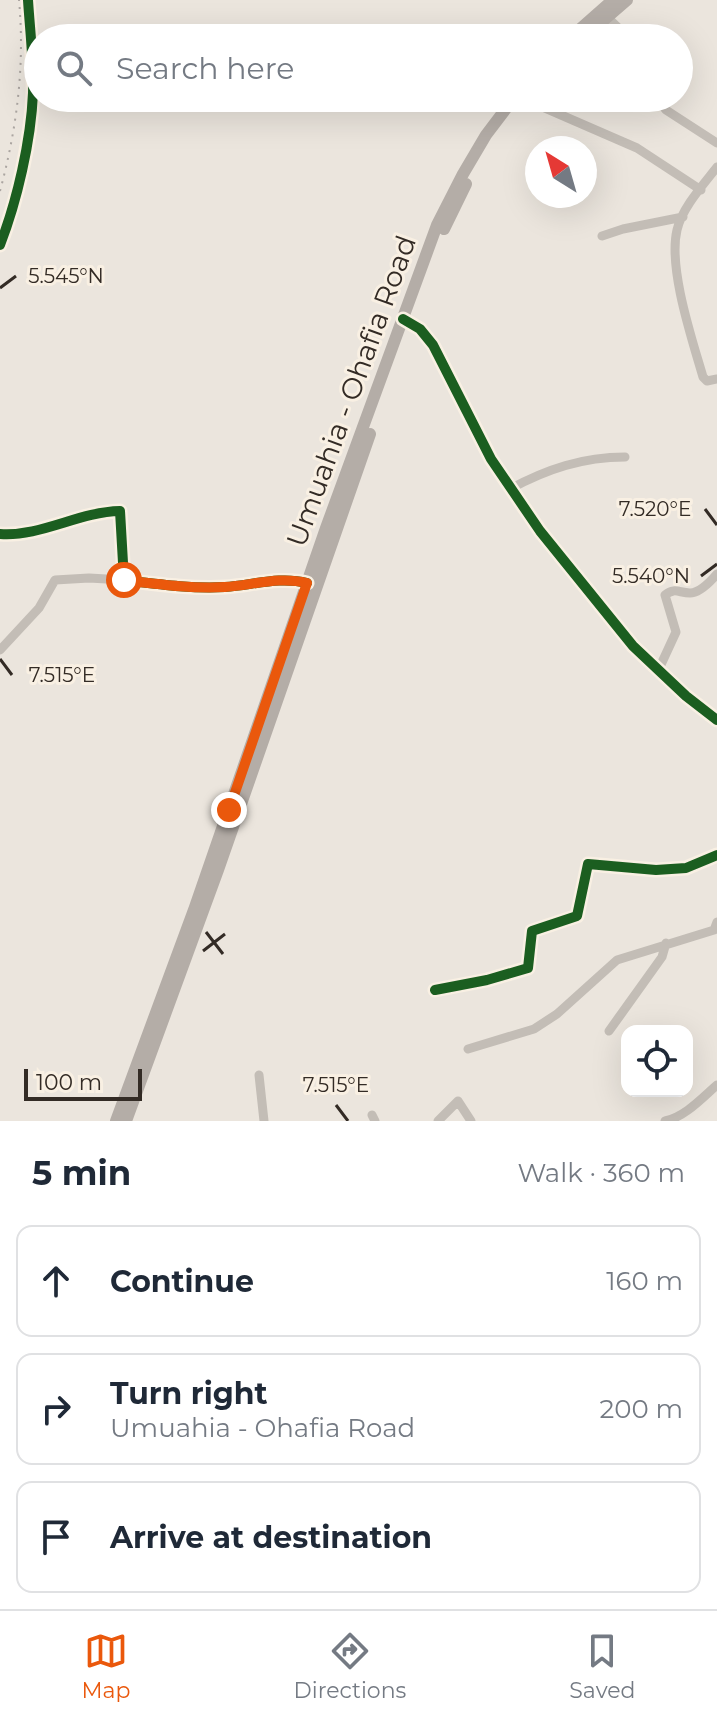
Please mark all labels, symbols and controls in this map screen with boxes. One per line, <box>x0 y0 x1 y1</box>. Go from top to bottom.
search box <box>24 24 693 112</box>
icon: search <box>52 46 96 90</box>
text: Search here <box>116 50 294 87</box>
north arrow <box>525 136 597 208</box>
street label: Umuahia - Ohafia Road <box>279 231 423 551</box>
text: 5.545°N <box>28 264 104 288</box>
text: 7.520°E <box>619 497 691 521</box>
route start <box>106 562 142 598</box>
text: 5.540°N <box>612 564 690 588</box>
text: 7.515°E <box>29 663 95 687</box>
route end <box>211 792 247 828</box>
map controls <box>621 1025 693 1097</box>
button: locate <box>621 1025 693 1097</box>
scale bar <box>24 1065 142 1101</box>
text: 100 m <box>36 1069 102 1096</box>
text: 7.515°E <box>303 1073 369 1097</box>
text: 5 min <box>32 1152 131 1194</box>
text: Walk · 360 m <box>517 1157 685 1189</box>
icon: ahead <box>34 1259 78 1303</box>
text: Continue <box>110 1263 254 1300</box>
text: 160 m <box>606 1265 683 1297</box>
text: Turn right <box>110 1375 267 1412</box>
icon: right <box>34 1387 78 1431</box>
text: 200 m <box>599 1393 683 1425</box>
text: Umuahia - Ohafia Road <box>110 1412 415 1444</box>
icon: arrive <box>34 1515 78 1559</box>
text: Arrive at destination <box>110 1519 432 1556</box>
tab: Map <box>82 1629 130 1704</box>
tab: Directions <box>294 1629 406 1704</box>
tab: Saved <box>569 1629 635 1704</box>

